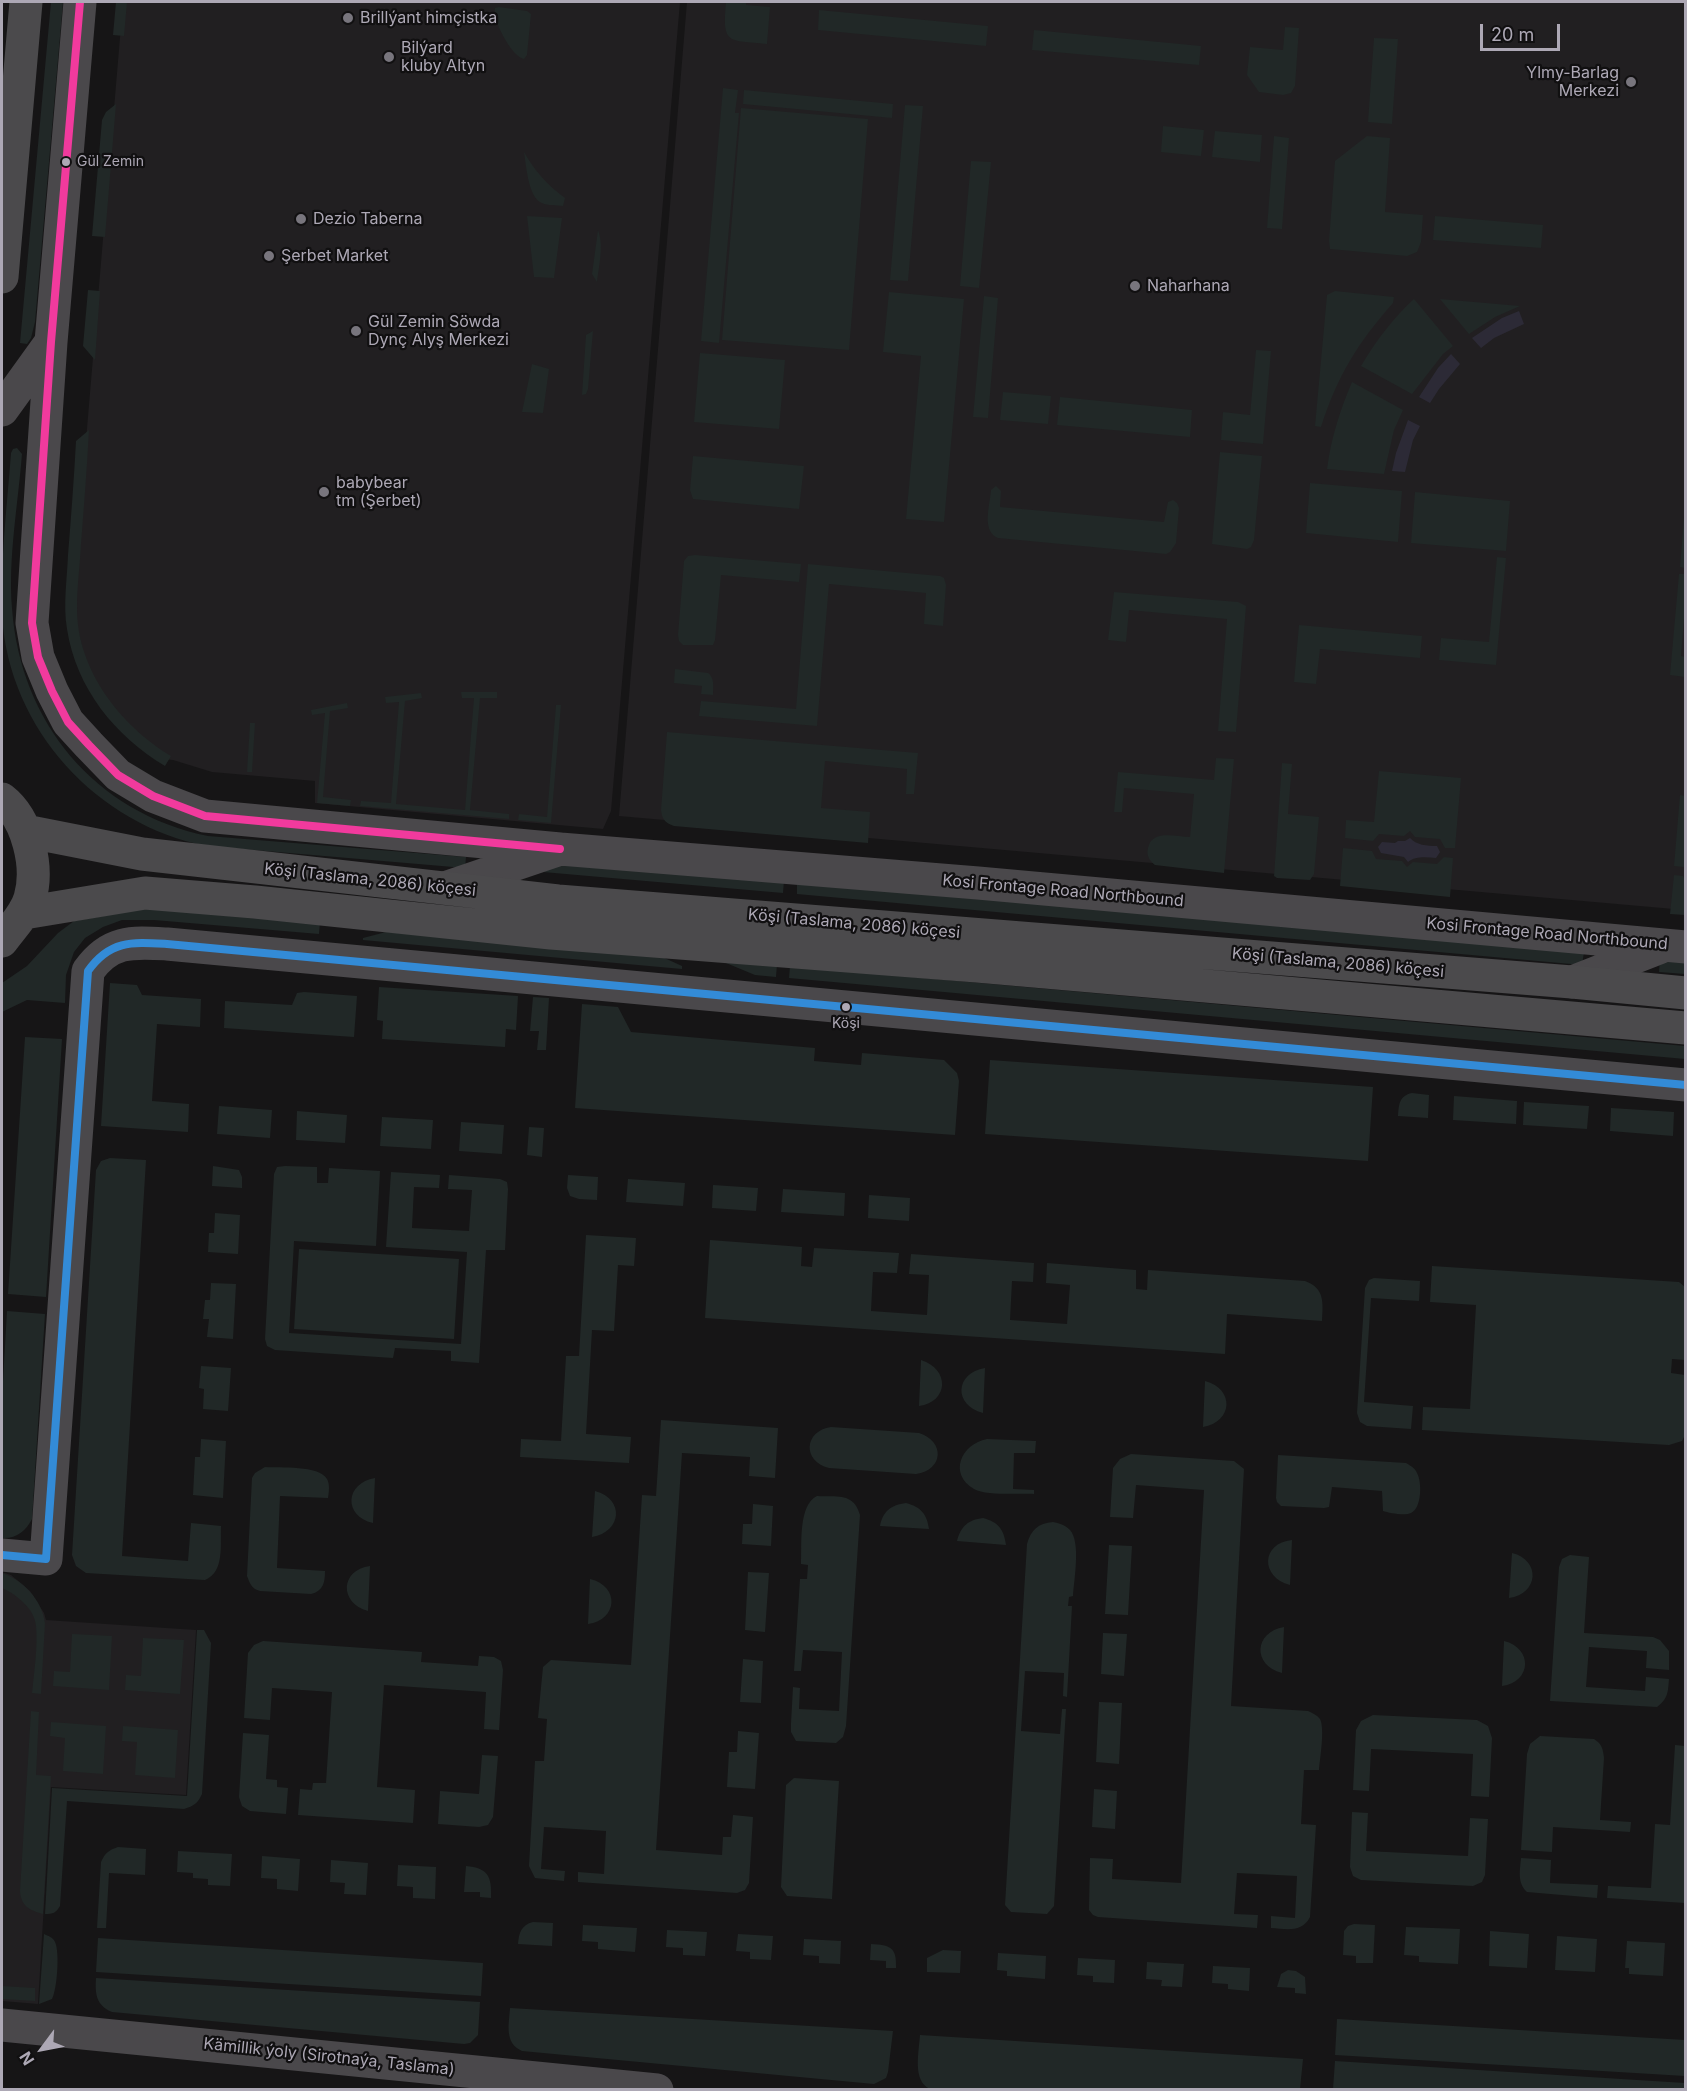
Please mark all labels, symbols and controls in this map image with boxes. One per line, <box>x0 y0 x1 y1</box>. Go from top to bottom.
place label: Brillýant himçistka <box>360 8 497 28</box>
marker: Brillýant himçistka <box>341 11 355 25</box>
scale bar <box>1483 12 1562 50</box>
text: 20 m <box>1491 24 1534 45</box>
place label: Bilýard kluby Altyn <box>401 38 485 76</box>
marker: Bilýard kluby Altyn <box>382 50 396 64</box>
place label: Ylmy-Barlag Merkezi <box>1526 63 1619 101</box>
marker: Ylmy-Barlag Merkezi <box>1624 75 1638 89</box>
place label: Gül Zemin <box>77 154 144 170</box>
marker: Gül Zemin <box>60 156 72 168</box>
place label: Dezio Taberna <box>313 209 422 229</box>
marker: Dezio Taberna <box>294 212 308 226</box>
place label: Şerbet Market <box>281 246 388 266</box>
marker: Şerbet Market <box>262 249 276 263</box>
place label: Naharhana <box>1147 276 1230 296</box>
marker: Naharhana <box>1128 279 1142 293</box>
place label: Gül Zemin Söwda Dynç Alyş Merkezi <box>368 312 509 350</box>
marker: Gül Zemin Söwda Dynç Alyş Merkezi <box>349 324 363 338</box>
place label: babybear tm (Şerbet) <box>336 473 422 511</box>
marker: babybear tm (Şerbet) <box>317 485 331 499</box>
street label: Köşi (Taslama, 2086) köçesi <box>263 859 477 901</box>
street label: Kosi Frontage Road Northbound <box>942 871 1184 911</box>
street label: Köşi (Taslama, 2086) köçesi <box>747 905 961 943</box>
street label: Kosi Frontage Road Northbound <box>1426 914 1668 954</box>
street label: Köşi (Taslama, 2086) köçesi <box>1231 944 1445 982</box>
marker: Köşi <box>840 1001 852 1013</box>
place label: Köşi <box>832 1016 860 1032</box>
north arrow <box>12 2019 72 2079</box>
street label: Kämillik ýoly (Sirotnaýa, Taslama) <box>203 2034 455 2080</box>
text: N <box>15 2048 38 2069</box>

